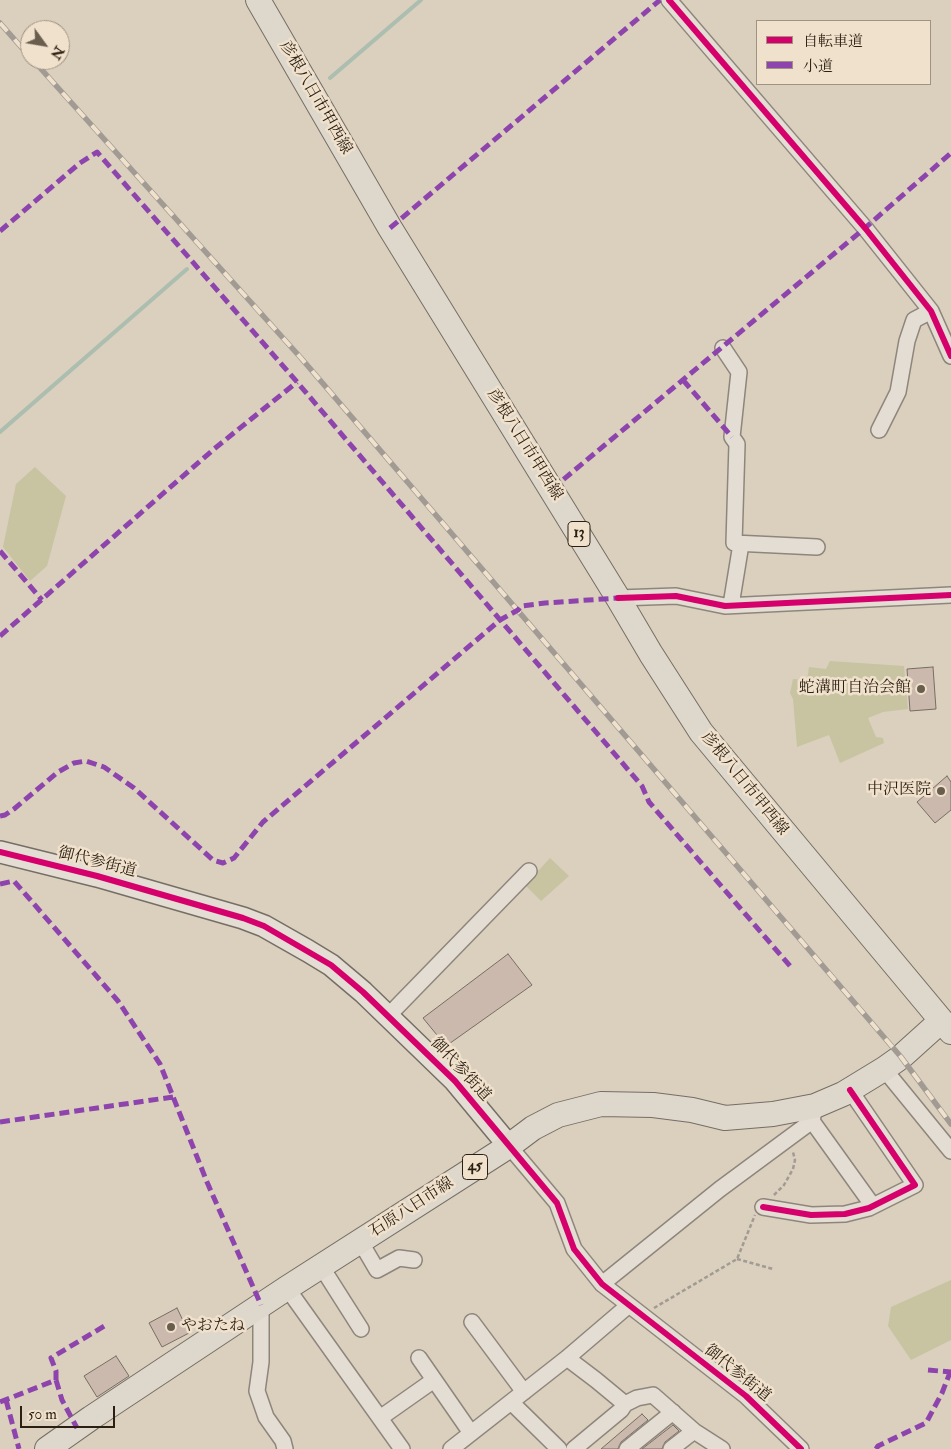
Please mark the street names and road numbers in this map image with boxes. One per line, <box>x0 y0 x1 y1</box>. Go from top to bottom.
street label: 彦根八日市甲西線 <box>275 38 355 158</box>
street label: 彦根八日市甲西線 <box>482 386 566 504</box>
road number: 13 <box>568 522 590 546</box>
street label: 彦根八日市甲西線 <box>696 728 792 840</box>
street label: 御代参街道 <box>56 844 138 882</box>
street label: 御代参街道 <box>426 1034 494 1106</box>
road number: 45 <box>462 1154 488 1180</box>
street label: 石原八日市線 <box>367 1174 457 1242</box>
street label: 御代参街道 <box>700 1341 774 1407</box>

